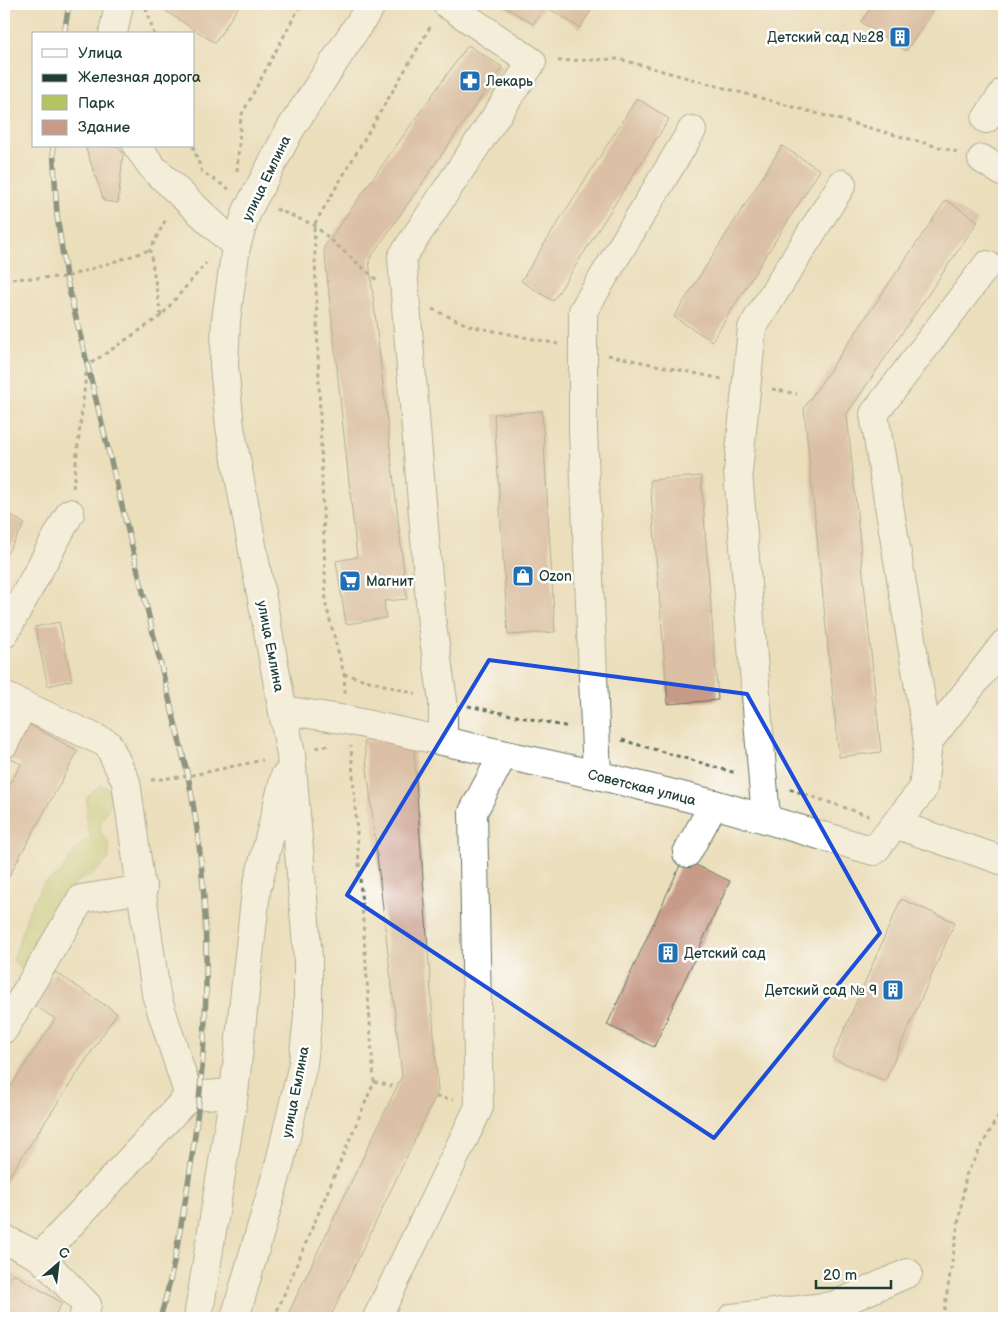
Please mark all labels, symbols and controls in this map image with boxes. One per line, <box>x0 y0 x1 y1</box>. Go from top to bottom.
building icon: Детский сад №28 <box>888 25 912 49</box>
place label: Детский сад №28 <box>767 29 884 46</box>
legend <box>32 32 195 148</box>
text: Улица <box>78 44 123 63</box>
text: Железная дорога <box>78 68 201 87</box>
pharmacy icon: Лекарь <box>458 69 482 93</box>
place label: Лекарь <box>485 73 533 90</box>
text: Парк <box>78 94 115 113</box>
text: Здание <box>78 118 130 137</box>
street label: улица Емлина <box>238 132 295 224</box>
shop icon: Ozon <box>511 564 535 588</box>
place label: Ozon <box>539 568 572 585</box>
supermarket icon: Магнит <box>338 569 362 593</box>
place label: Магнит <box>366 573 414 590</box>
street label: улица Емлина <box>253 599 288 694</box>
street label: Советская улица <box>586 766 698 809</box>
building icon: Детский сад <box>656 941 680 965</box>
place label: Детский сад <box>684 945 766 962</box>
building icon: Детский сад № 9 <box>881 978 905 1002</box>
place label: Детский сад № 9 <box>765 982 877 999</box>
street label: улица Емлина <box>278 1044 313 1139</box>
north arrow <box>32 1240 82 1290</box>
text: С <box>56 1243 72 1263</box>
scale bar <box>816 1257 890 1289</box>
text: 20 m <box>823 1266 857 1285</box>

